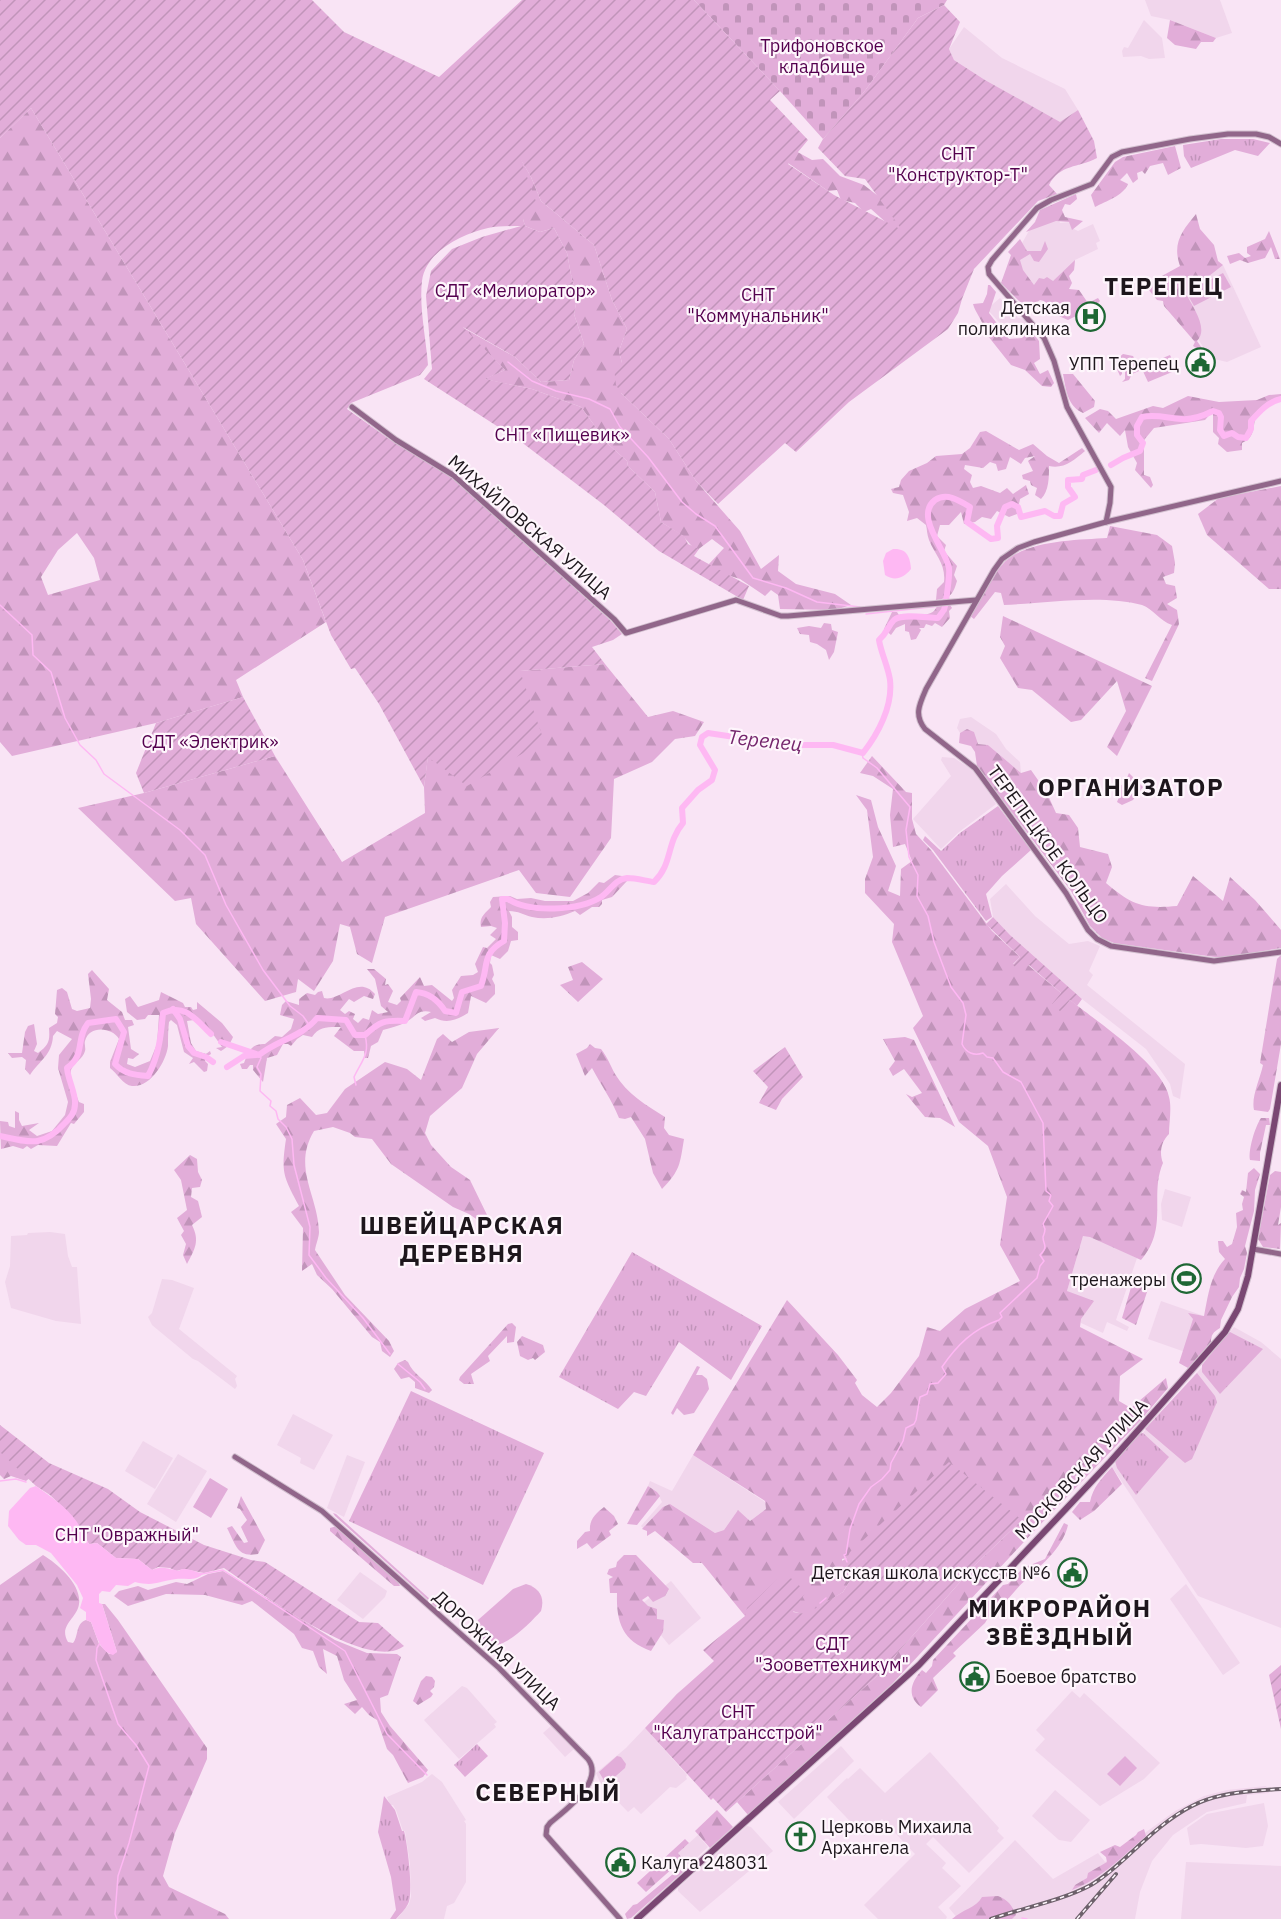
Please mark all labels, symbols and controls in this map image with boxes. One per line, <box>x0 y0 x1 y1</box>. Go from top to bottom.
park label: Трифоновское кладбище <box>760 34 884 78</box>
park label: СНТ "Конструктор-Т" <box>888 142 1028 186</box>
district label: ТЕРЕПЕЦ <box>1104 270 1224 302</box>
park label: СДТ «Мелиоратор» <box>435 279 595 302</box>
park label: СНТ "Коммунальник" <box>687 283 829 327</box>
place label: Детская поликлиника <box>958 296 1070 340</box>
hospital icon: Детская поликлиника <box>1075 301 1107 333</box>
public building icon: УПП Терепец <box>1184 347 1216 379</box>
place label: УПП Терепец <box>1069 352 1179 375</box>
park label: СНТ «Пищевик» <box>494 423 630 446</box>
street label: МИХАЙЛОВСКАЯ УЛИЦА <box>443 450 617 605</box>
water label: Терепец <box>726 723 804 757</box>
park label: СДТ «Электрик» <box>141 730 279 753</box>
street label: ТЕРЕПЕЦКОЕ КОЛЬЦО <box>983 760 1113 928</box>
district label: ОРГАНИЗАТОР <box>1038 771 1224 803</box>
district label: ШВЕЙЦАРСКАЯ ДЕРЕВНЯ <box>360 1209 564 1269</box>
sports icon: тренажеры <box>1171 1263 1203 1295</box>
place label: тренажеры <box>1070 1268 1166 1291</box>
street label: МОСКОВСКАЯ УЛИЦА <box>1010 1393 1153 1544</box>
park label: СНТ "Овражный" <box>55 1523 199 1546</box>
public building icon: Детская школа искусств №6 <box>1056 1556 1088 1588</box>
place label: Детская школа искусств №6 <box>811 1561 1051 1584</box>
street label: ДОРОЖНАЯ УЛИЦА <box>429 1585 566 1715</box>
district label: МИКРОРАЙОН ЗВЁЗДНЫЙ <box>968 1592 1152 1652</box>
park label: СДТ "Зооветтехникум" <box>755 1632 909 1676</box>
public building icon: Боевое братство <box>958 1660 990 1692</box>
place label: Боевое братство <box>995 1665 1137 1688</box>
park label: СНТ "Калугатрансстрой" <box>653 1700 823 1744</box>
district label: СЕВЕРНЫЙ <box>475 1776 621 1808</box>
place label: Церковь Михаила Архангела <box>821 1815 972 1859</box>
church icon: Церковь Михаила Архангела <box>784 1820 816 1852</box>
public building icon: Калуга 248031 <box>604 1846 636 1878</box>
place label: Калуга 248031 <box>641 1851 768 1874</box>

